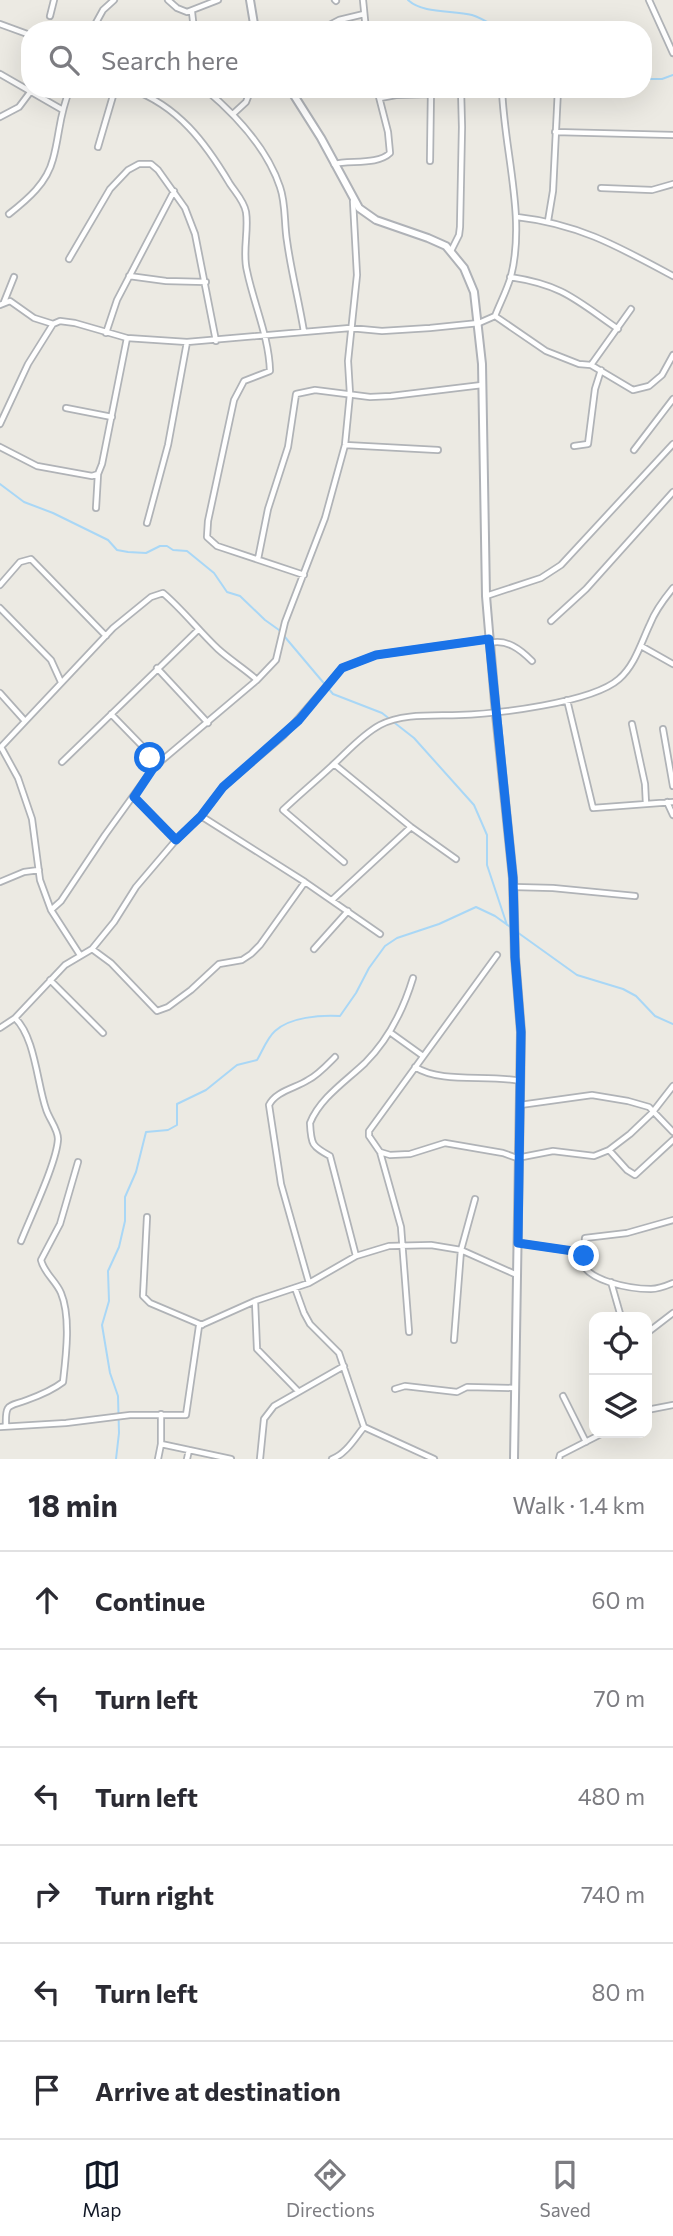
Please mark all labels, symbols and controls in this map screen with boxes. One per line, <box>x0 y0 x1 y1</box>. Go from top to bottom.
search box <box>21 21 652 98</box>
icon: search <box>45 41 83 79</box>
text: Search here <box>101 44 239 75</box>
route start <box>134 742 165 773</box>
route end <box>568 1240 599 1271</box>
map controls <box>589 1312 652 1438</box>
button: locate <box>589 1312 652 1375</box>
button: layers <box>589 1375 652 1438</box>
text: 18 min <box>28 1486 118 1523</box>
text: Walk · 1.4 km <box>513 1491 645 1519</box>
icon: ahead <box>28 1581 66 1619</box>
text: Continue <box>95 1585 205 1616</box>
text: 60 m <box>592 1586 645 1614</box>
icon: left <box>28 1679 66 1717</box>
text: Turn left <box>95 1683 198 1714</box>
text: 70 m <box>593 1684 645 1712</box>
icon: left <box>28 1777 66 1815</box>
text: Turn left <box>95 1781 198 1812</box>
text: 480 m <box>578 1782 645 1810</box>
icon: right <box>28 1875 66 1913</box>
text: Turn right <box>95 1879 214 1910</box>
text: 740 m <box>581 1880 645 1908</box>
icon: left <box>28 1973 66 2011</box>
text: Turn left <box>95 1977 198 2008</box>
text: 80 m <box>592 1978 645 2006</box>
icon: arrive <box>28 2071 66 2109</box>
text: Arrive at destination <box>95 2075 341 2106</box>
tab: Map <box>82 2156 121 2221</box>
tab: Directions <box>286 2156 375 2221</box>
tab: Saved <box>539 2156 591 2221</box>

